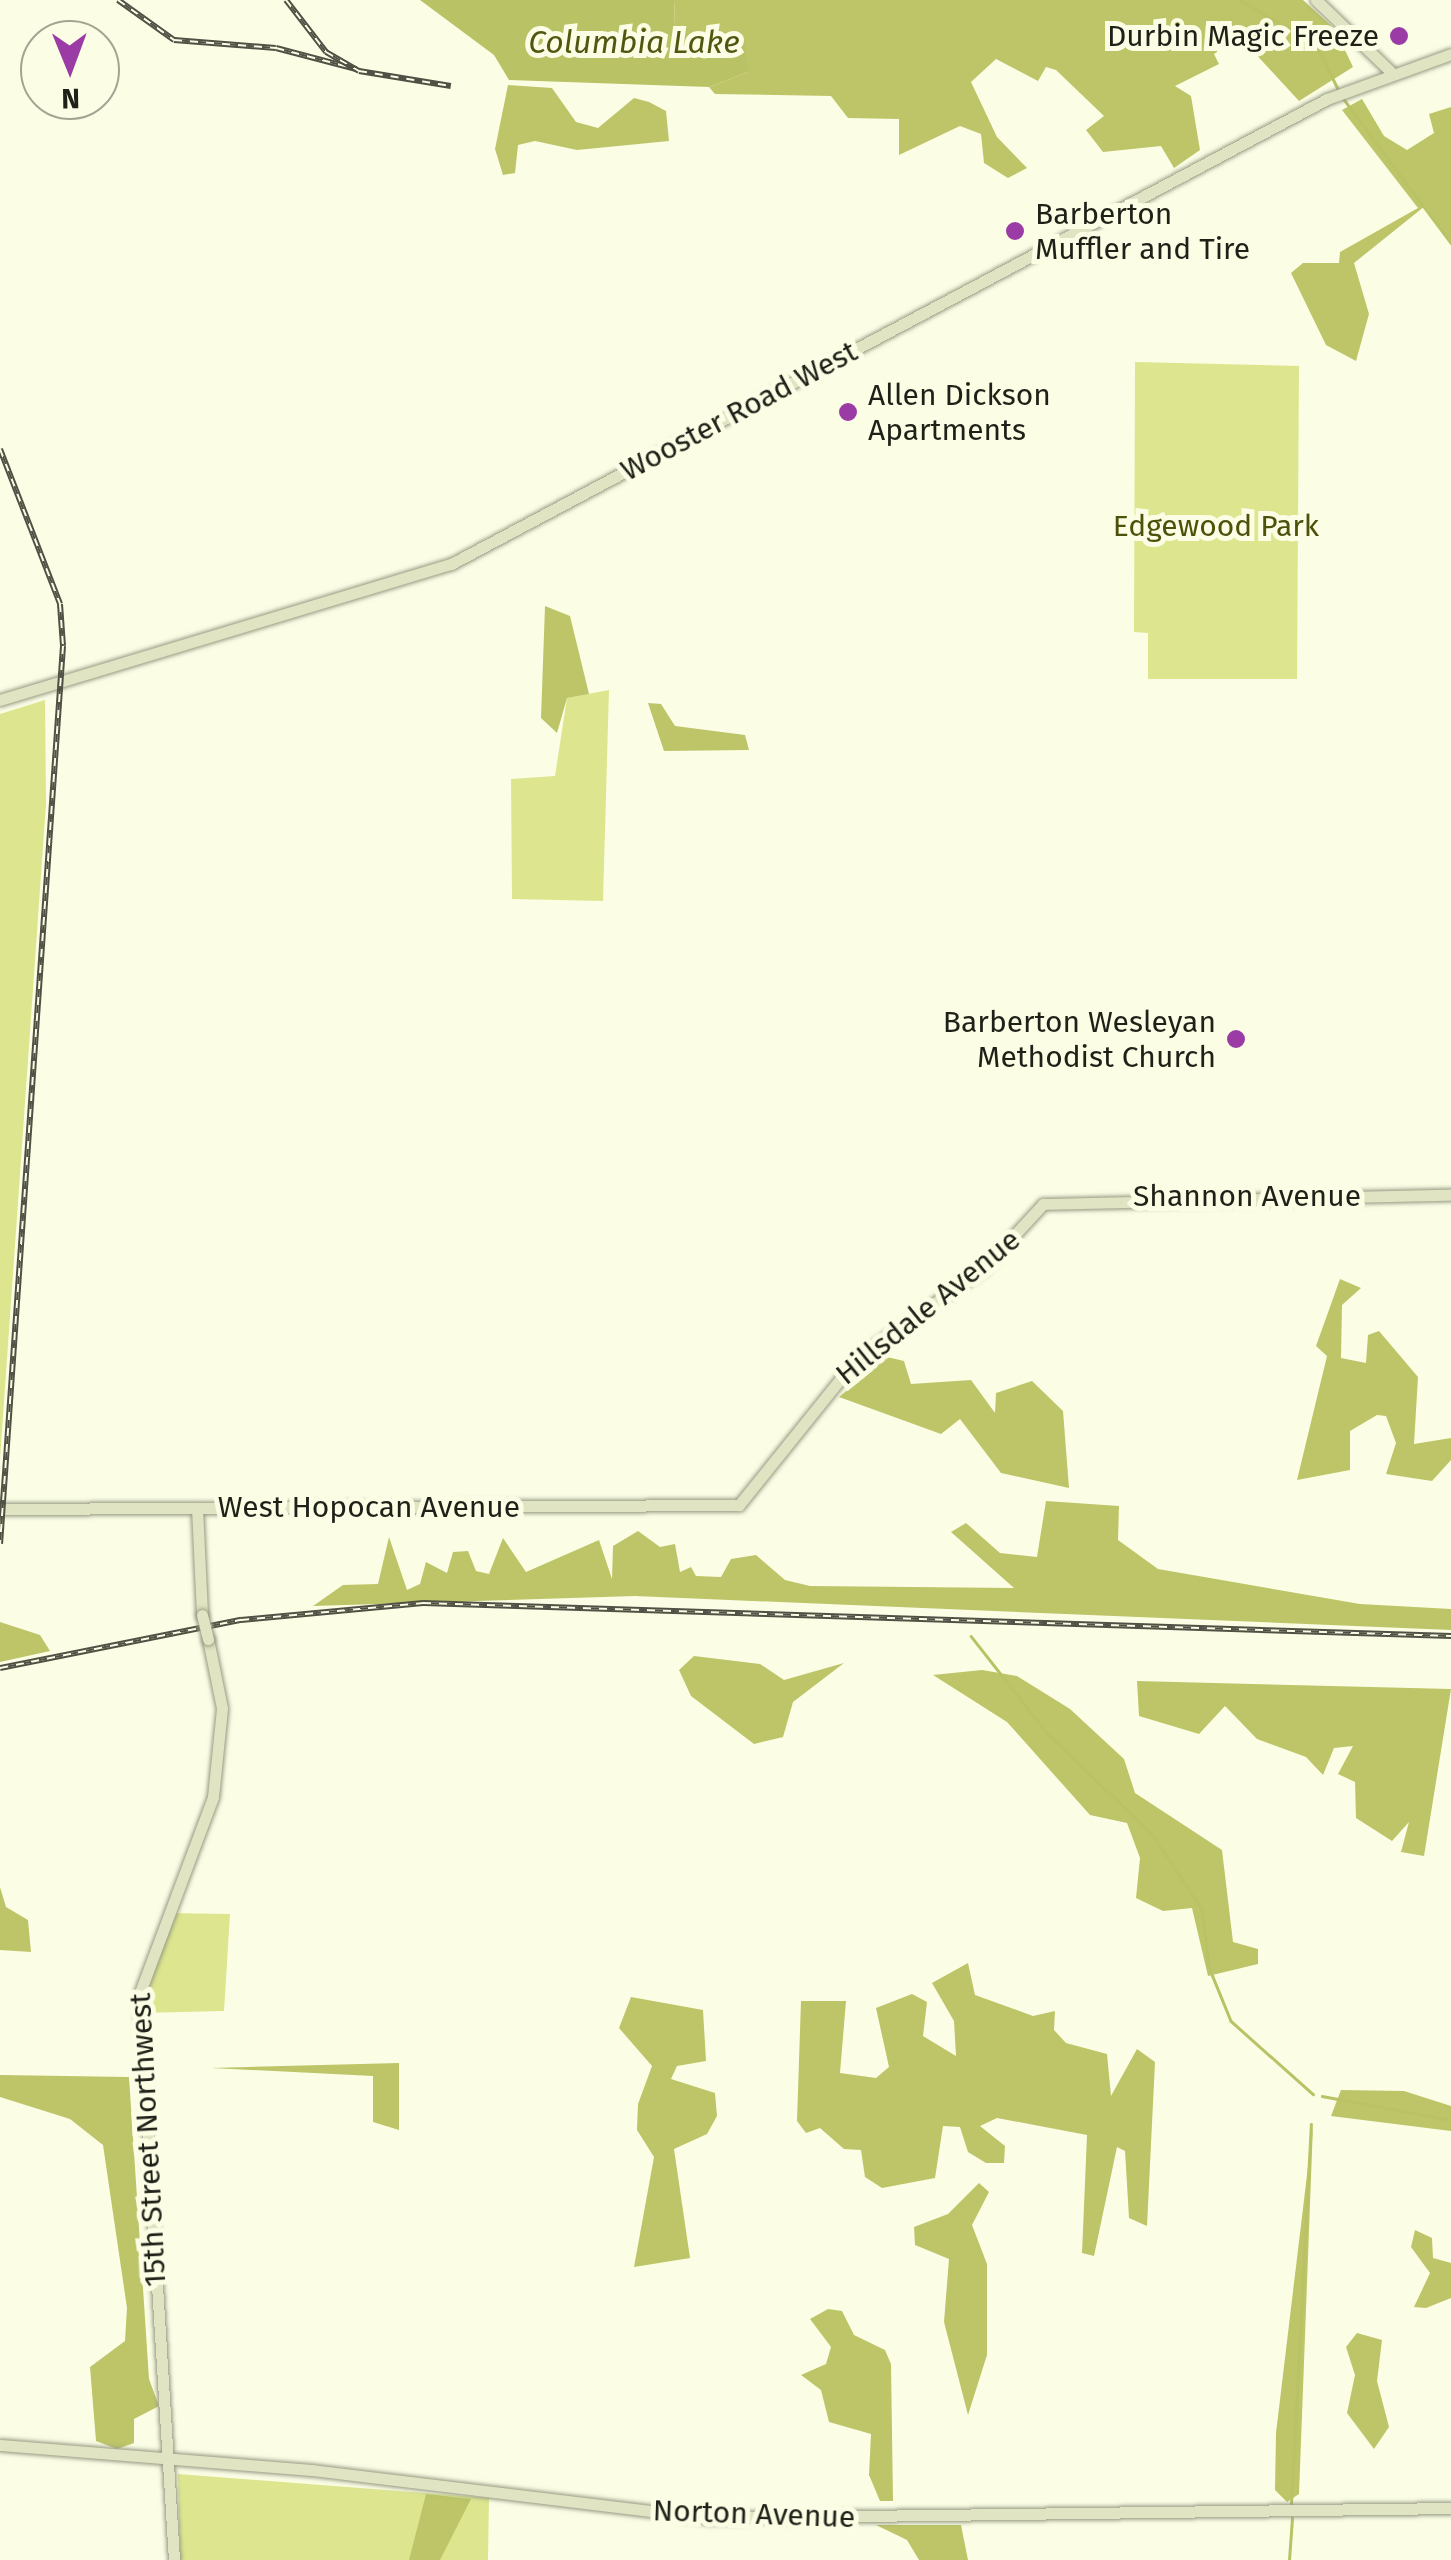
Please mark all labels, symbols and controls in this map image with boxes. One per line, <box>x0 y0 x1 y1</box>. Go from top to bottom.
place label: Durbin Magic Freeze <box>1107 18 1379 54</box>
north arrow <box>20 20 120 120</box>
water label: Columbia Lake <box>528 23 740 61</box>
marker: Durbin Magic Freeze <box>1388 25 1410 47</box>
text: N <box>61 82 80 115</box>
place label: Barberton Muffler and Tire <box>1035 196 1250 266</box>
marker: Barberton Muffler and Tire <box>1004 220 1026 242</box>
street label: Wooster Road West <box>615 333 863 489</box>
place label: Allen Dickson Apartments <box>868 377 1051 448</box>
marker: Allen Dickson Apartments <box>837 401 859 423</box>
park label: Edgewood Park <box>1113 508 1319 544</box>
place label: Barberton Wesleyan Methodist Church <box>943 1004 1216 1074</box>
marker: Barberton Wesleyan Methodist Church <box>1225 1028 1247 1050</box>
street label: Shannon Avenue <box>1133 1178 1361 1214</box>
street label: Hillsdale Avenue <box>828 1222 1028 1392</box>
street label: West Hopocan Avenue <box>218 1489 520 1525</box>
street label: 15th Street Northwest <box>122 1992 174 2288</box>
street label: Norton Avenue <box>652 2492 856 2536</box>

